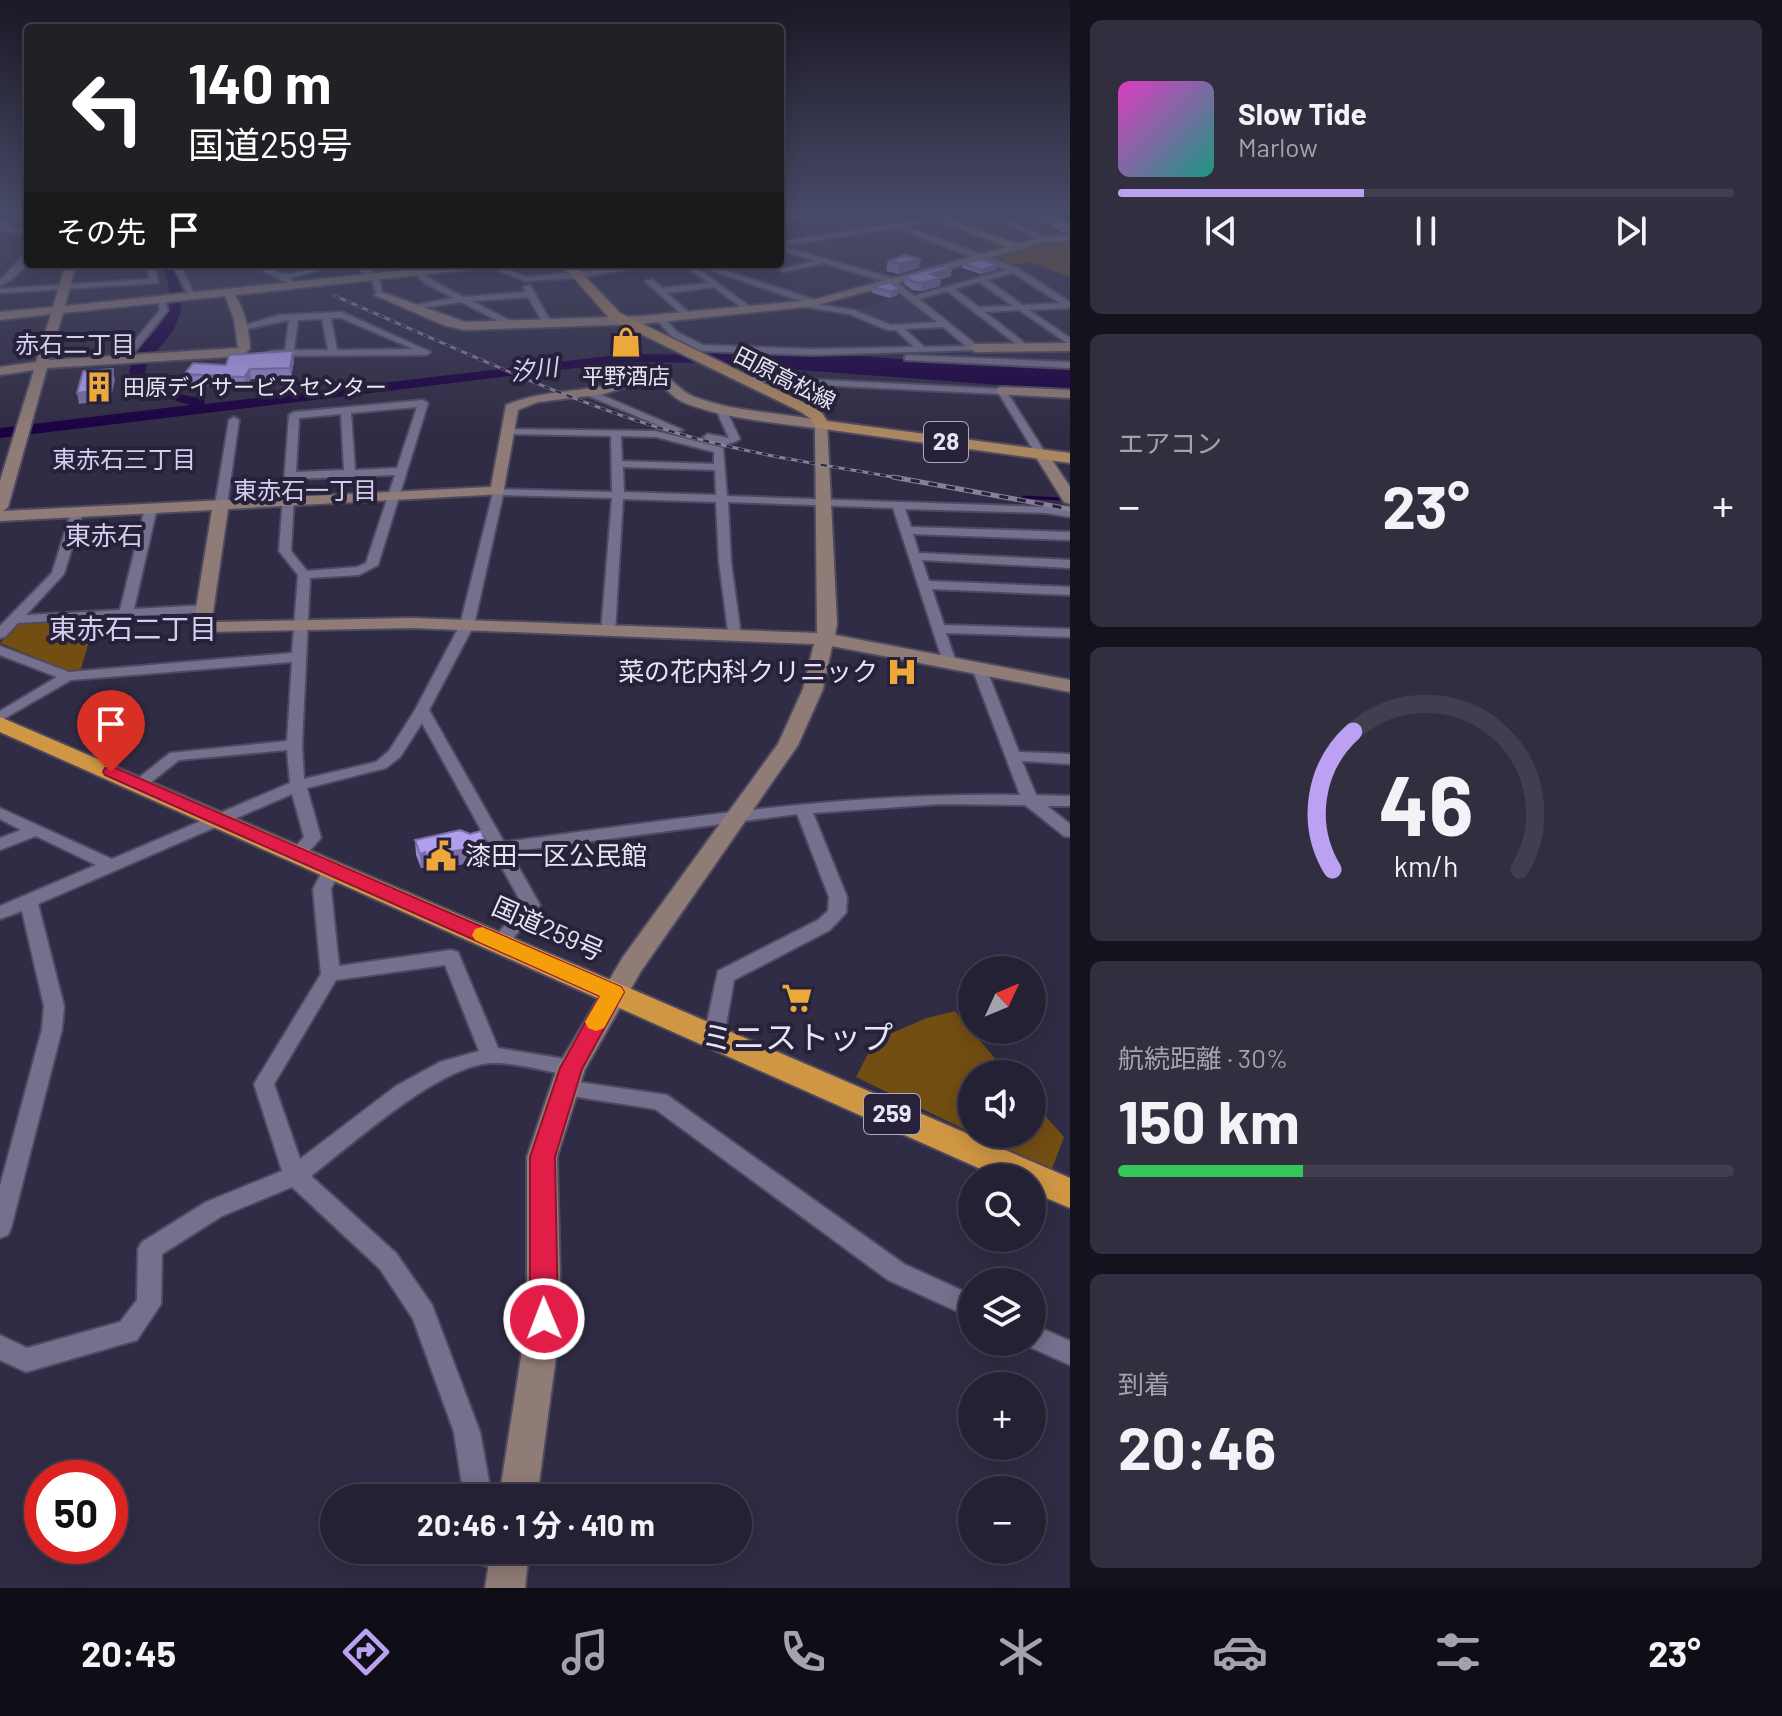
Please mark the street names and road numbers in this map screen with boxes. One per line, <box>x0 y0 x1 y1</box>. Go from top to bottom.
street label: 田原高松線 <box>731 341 840 414</box>
road number: 28 <box>924 422 968 462</box>
street label: 国道259号 <box>488 889 609 966</box>
road number: 259 <box>864 1094 920 1134</box>

